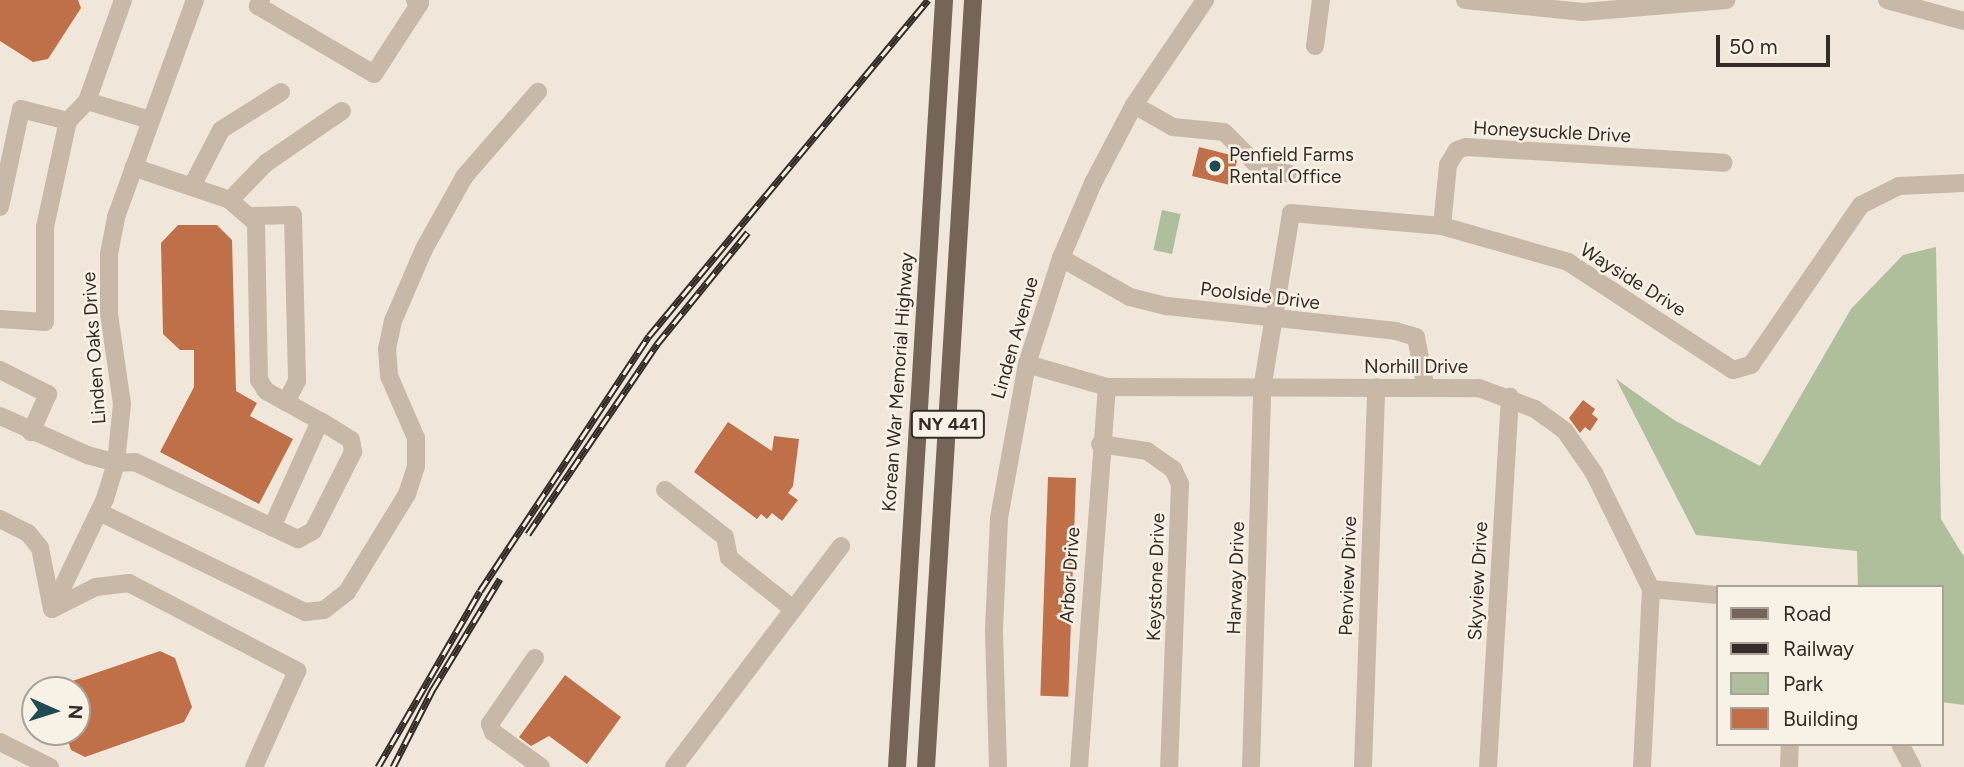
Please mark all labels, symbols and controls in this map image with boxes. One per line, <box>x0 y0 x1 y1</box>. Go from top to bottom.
scale bar <box>1719 21 1833 65</box>
text: 50 m <box>1729 34 1778 59</box>
street label: Honeysuckle Drive <box>1472 116 1632 148</box>
place label: Penfield Farms Rental Office <box>1229 144 1354 188</box>
marker: Penfield Farms Rental Office <box>1207 158 1223 174</box>
street label: Wayside Drive <box>1576 238 1690 322</box>
street label: Korean War Memorial Highway <box>878 252 918 512</box>
street label: Linden Oaks Drive <box>77 271 111 425</box>
street label: Linden Avenue <box>987 274 1043 402</box>
street label: Poolside Drive <box>1199 277 1321 315</box>
street label: Norhill Drive <box>1364 356 1468 378</box>
road number: NY 441 <box>909 410 986 438</box>
street label: Keystone Drive <box>1142 513 1170 641</box>
street label: Penview Drive <box>1335 516 1361 636</box>
street label: Harway Drive <box>1223 521 1249 635</box>
street label: Skyview Drive <box>1464 521 1492 641</box>
street label: Arbor Drive <box>1055 526 1085 624</box>
legend <box>1716 585 1943 746</box>
text: Road <box>1783 601 1831 626</box>
text: Railway <box>1783 636 1854 661</box>
text: Park <box>1783 671 1823 696</box>
north arrow <box>21 676 91 746</box>
text: N <box>64 704 87 720</box>
text: Building <box>1783 706 1858 731</box>

